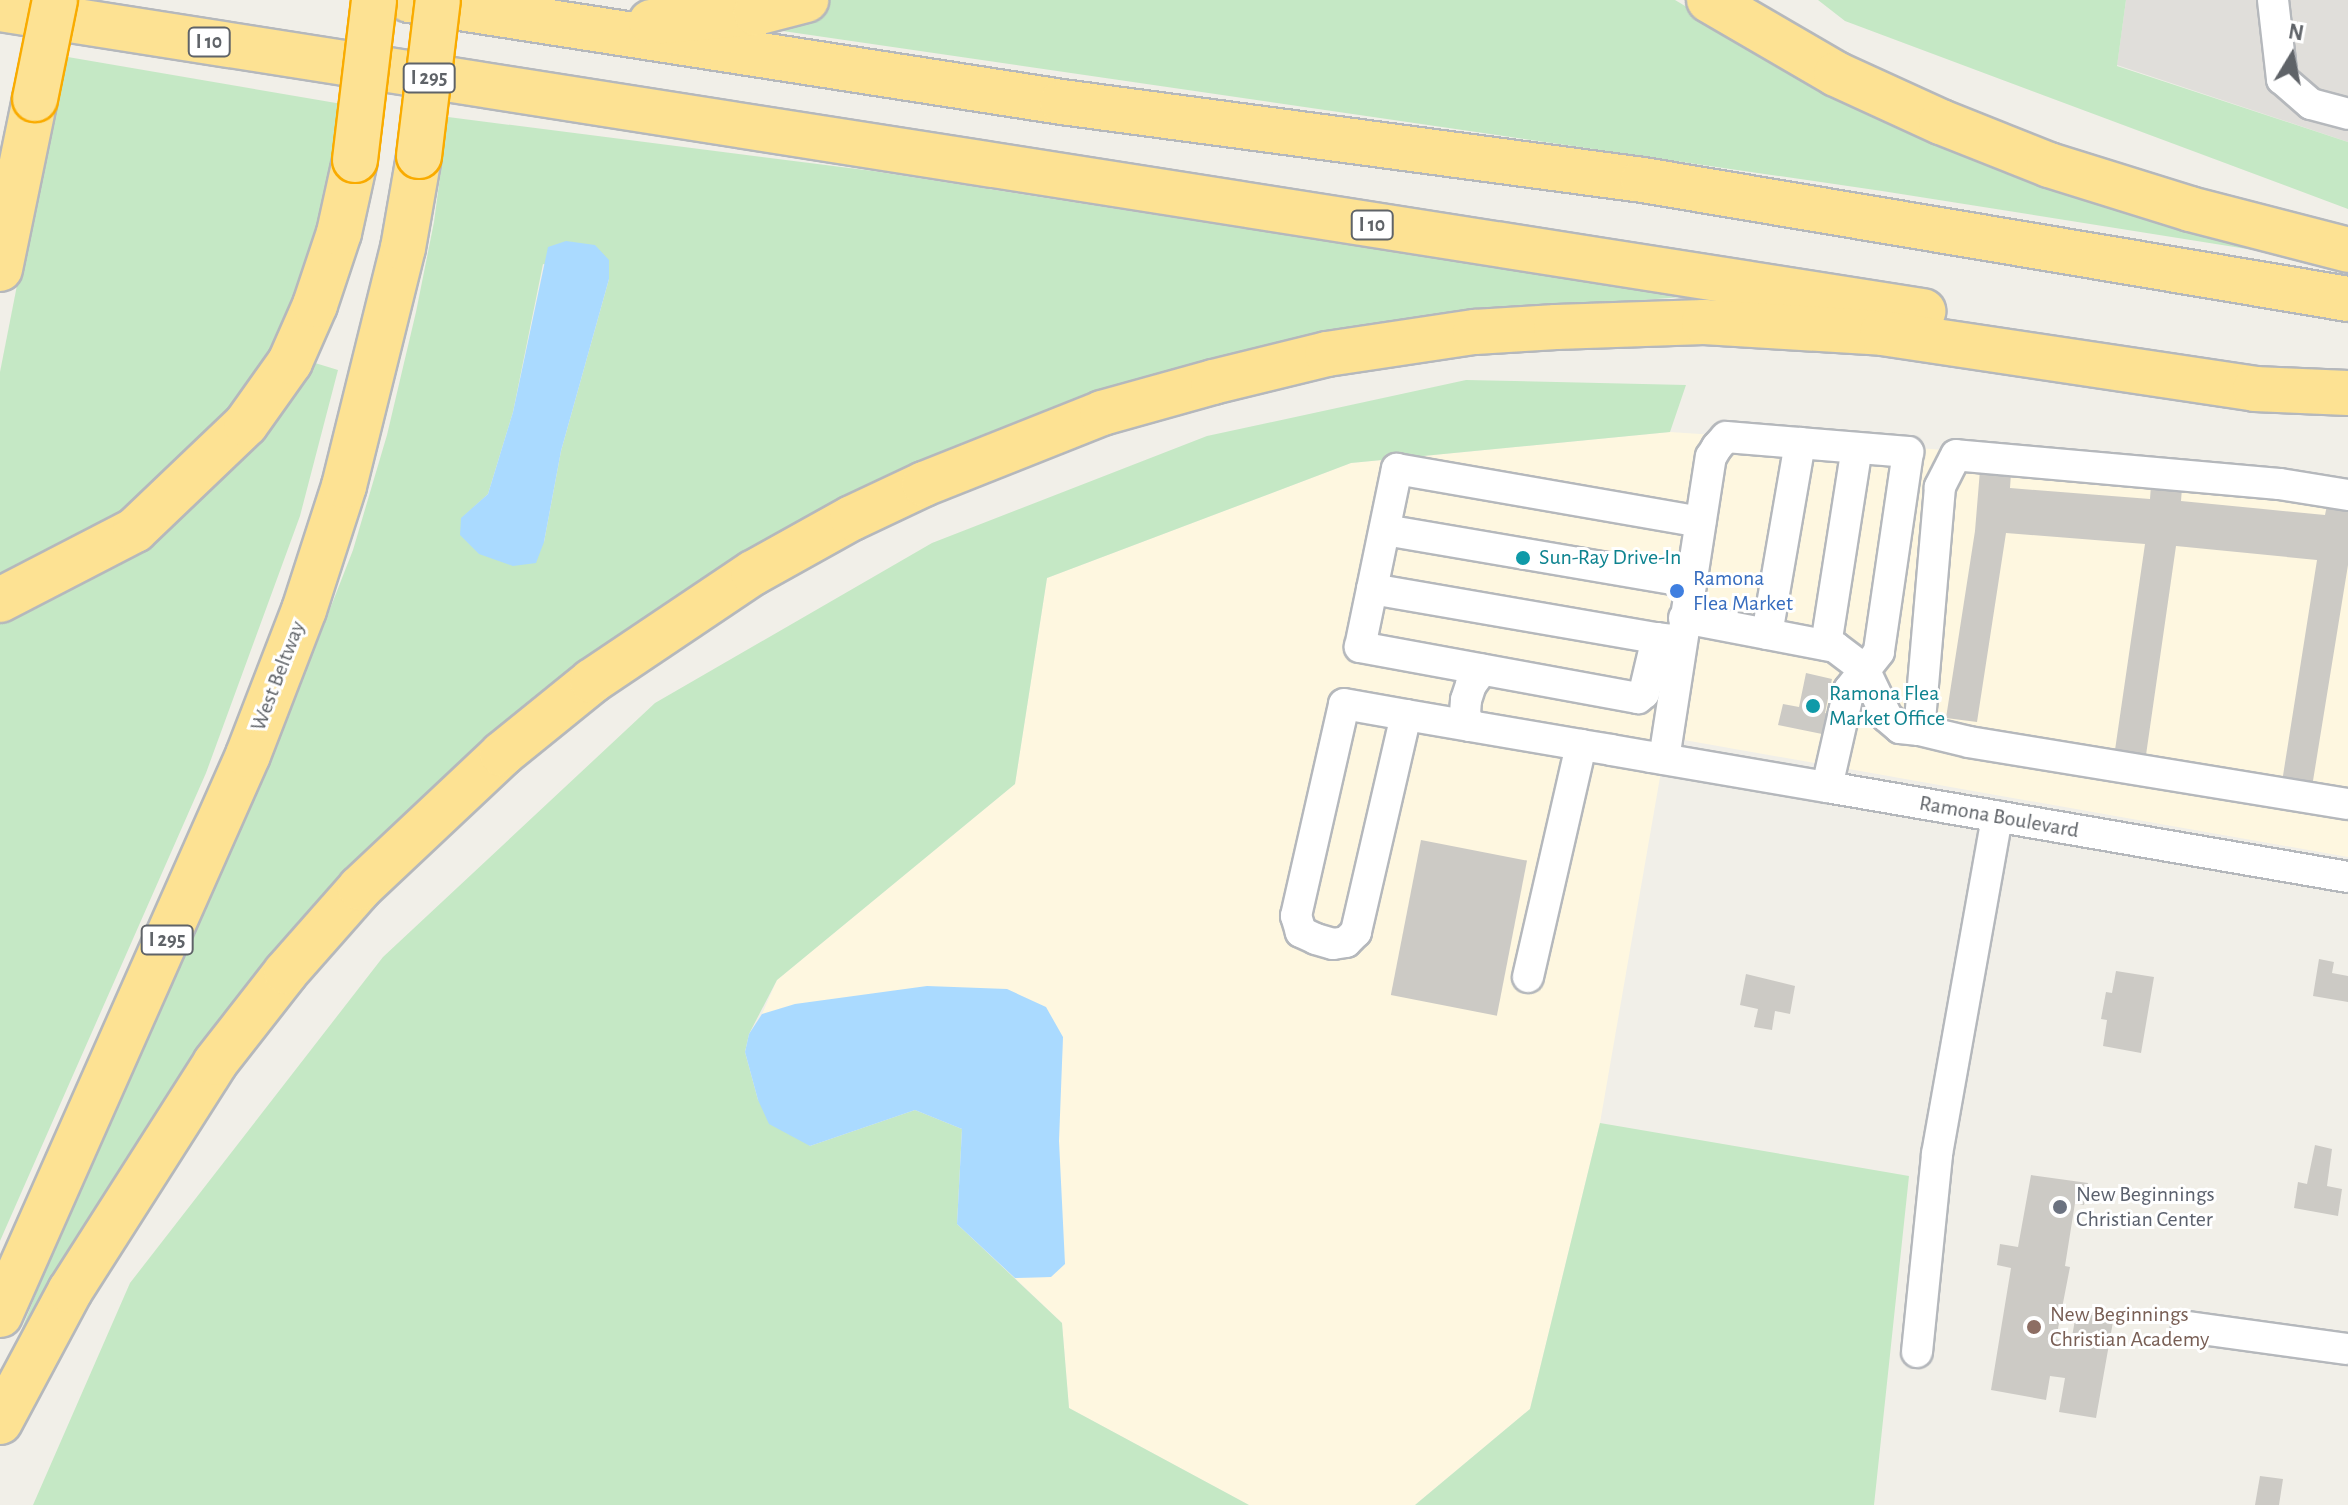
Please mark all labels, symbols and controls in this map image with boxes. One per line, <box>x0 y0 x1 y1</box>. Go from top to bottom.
north arrow <box>2252 16 2332 96</box>
text: N <box>2287 20 2306 45</box>
road number: I 10 <box>187 26 231 58</box>
road number: I 295 <box>401 62 457 94</box>
road number: I 10 <box>1350 209 1394 241</box>
place label: Sun-Ray Drive-In <box>1539 545 1681 571</box>
marker: Sun-Ray Drive-In <box>1514 549 1532 567</box>
place label: Ramona Flea Market <box>1693 565 1793 616</box>
marker: Ramona Flea Market <box>1668 582 1686 600</box>
street label: West Beltway <box>245 617 311 735</box>
place label: Ramona Flea Market Office <box>1829 680 1945 732</box>
marker: Ramona Flea Market Office <box>1804 697 1822 715</box>
street label: Ramona Boulevard <box>1917 790 2081 844</box>
road number: I 295 <box>139 924 195 956</box>
place label: New Beginnings Christian Center <box>2076 1181 2215 1232</box>
marker: New Beginnings Christian Center <box>2051 1198 2069 1216</box>
place label: New Beginnings Christian Academy <box>2050 1301 2209 1352</box>
marker: New Beginnings Christian Academy <box>2025 1318 2043 1336</box>

